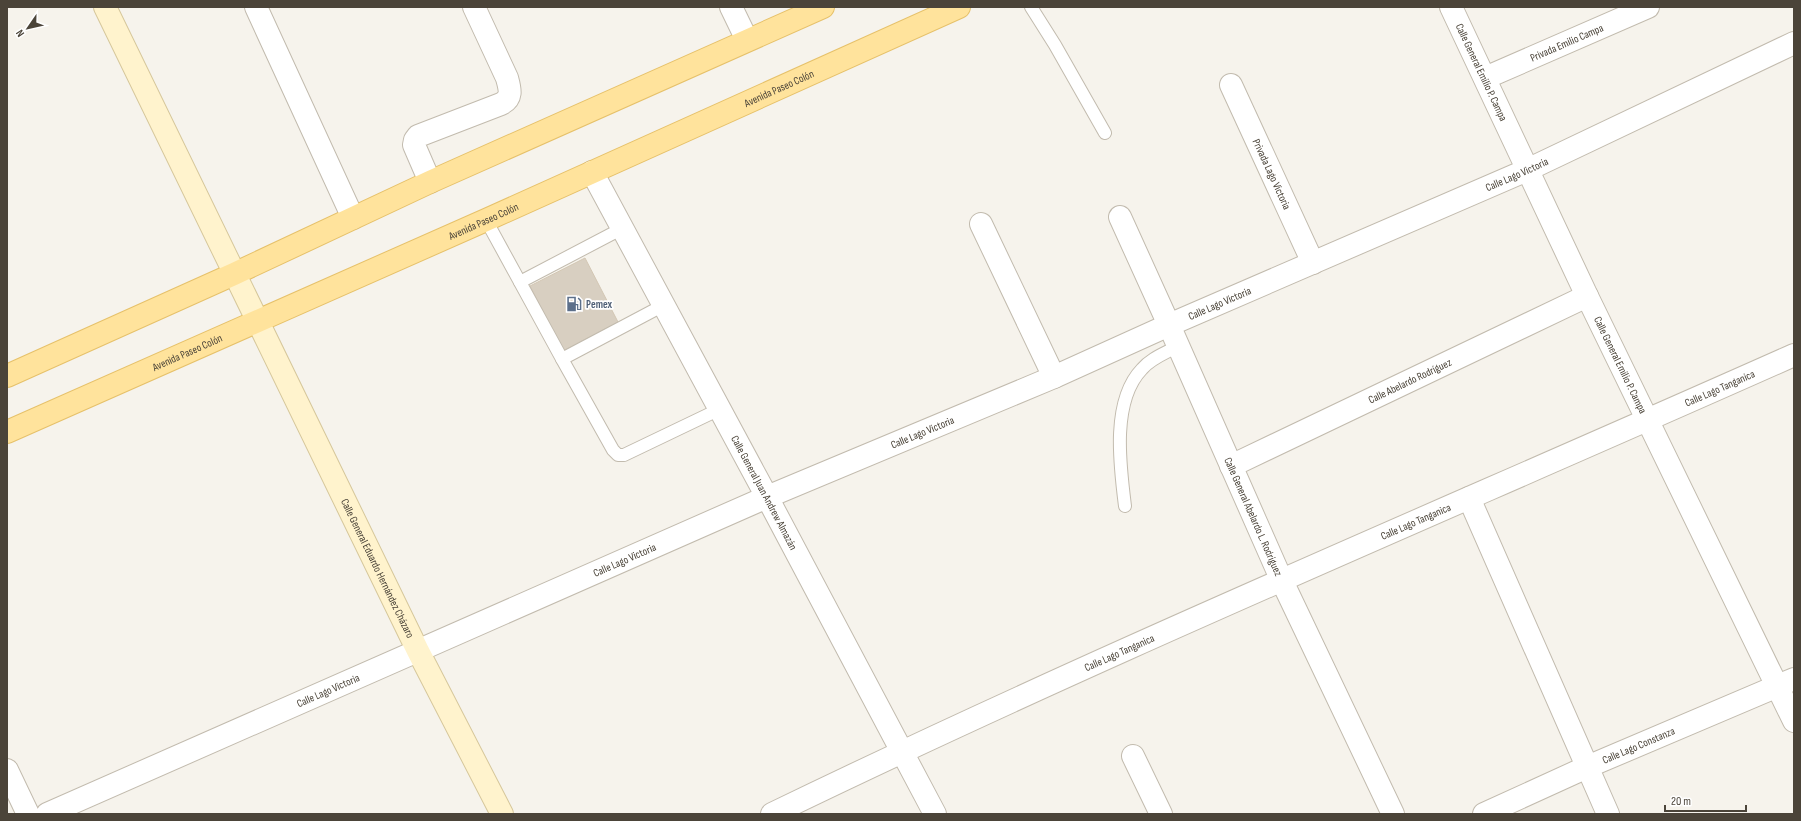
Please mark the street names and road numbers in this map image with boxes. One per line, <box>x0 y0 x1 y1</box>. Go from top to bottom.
street label: Calle General Emilio P. Campa <box>1453 21 1510 123</box>
street label: Privada Emilio Campa <box>1528 21 1605 64</box>
street label: Avenida Paseo Colón <box>741 67 816 110</box>
street label: Privada Lago Victoria <box>1250 137 1294 211</box>
street label: Calle Lago Victoria <box>1483 154 1550 194</box>
street label: Avenida Paseo Colón <box>446 200 521 243</box>
street label: Calle Lago Victoria <box>1186 284 1253 322</box>
street label: Calle General Emilio P. Campa <box>1591 314 1650 416</box>
street label: Avenida Paseo Colón <box>149 331 224 374</box>
street label: Calle Abelardo Rodríguez <box>1366 355 1453 406</box>
street label: Calle Lago Tanganica <box>1683 367 1757 409</box>
street label: Calle Lago Victoria <box>889 413 956 451</box>
street label: Calle General Juan Andrew Almazán <box>728 433 800 552</box>
street label: Calle General Abelardo L. Rodríguez <box>1222 455 1285 578</box>
street label: Calle General Eduardo Hernández Cházaro <box>338 496 417 640</box>
street label: Calle Lago Tanganica <box>1378 500 1453 542</box>
street label: Calle Lago Victoria <box>591 540 658 579</box>
street label: Calle Lago Tanganica <box>1082 631 1156 674</box>
street label: Calle Lago Victoria <box>295 671 361 710</box>
street label: Calle Lago Constanza <box>1600 724 1677 766</box>

